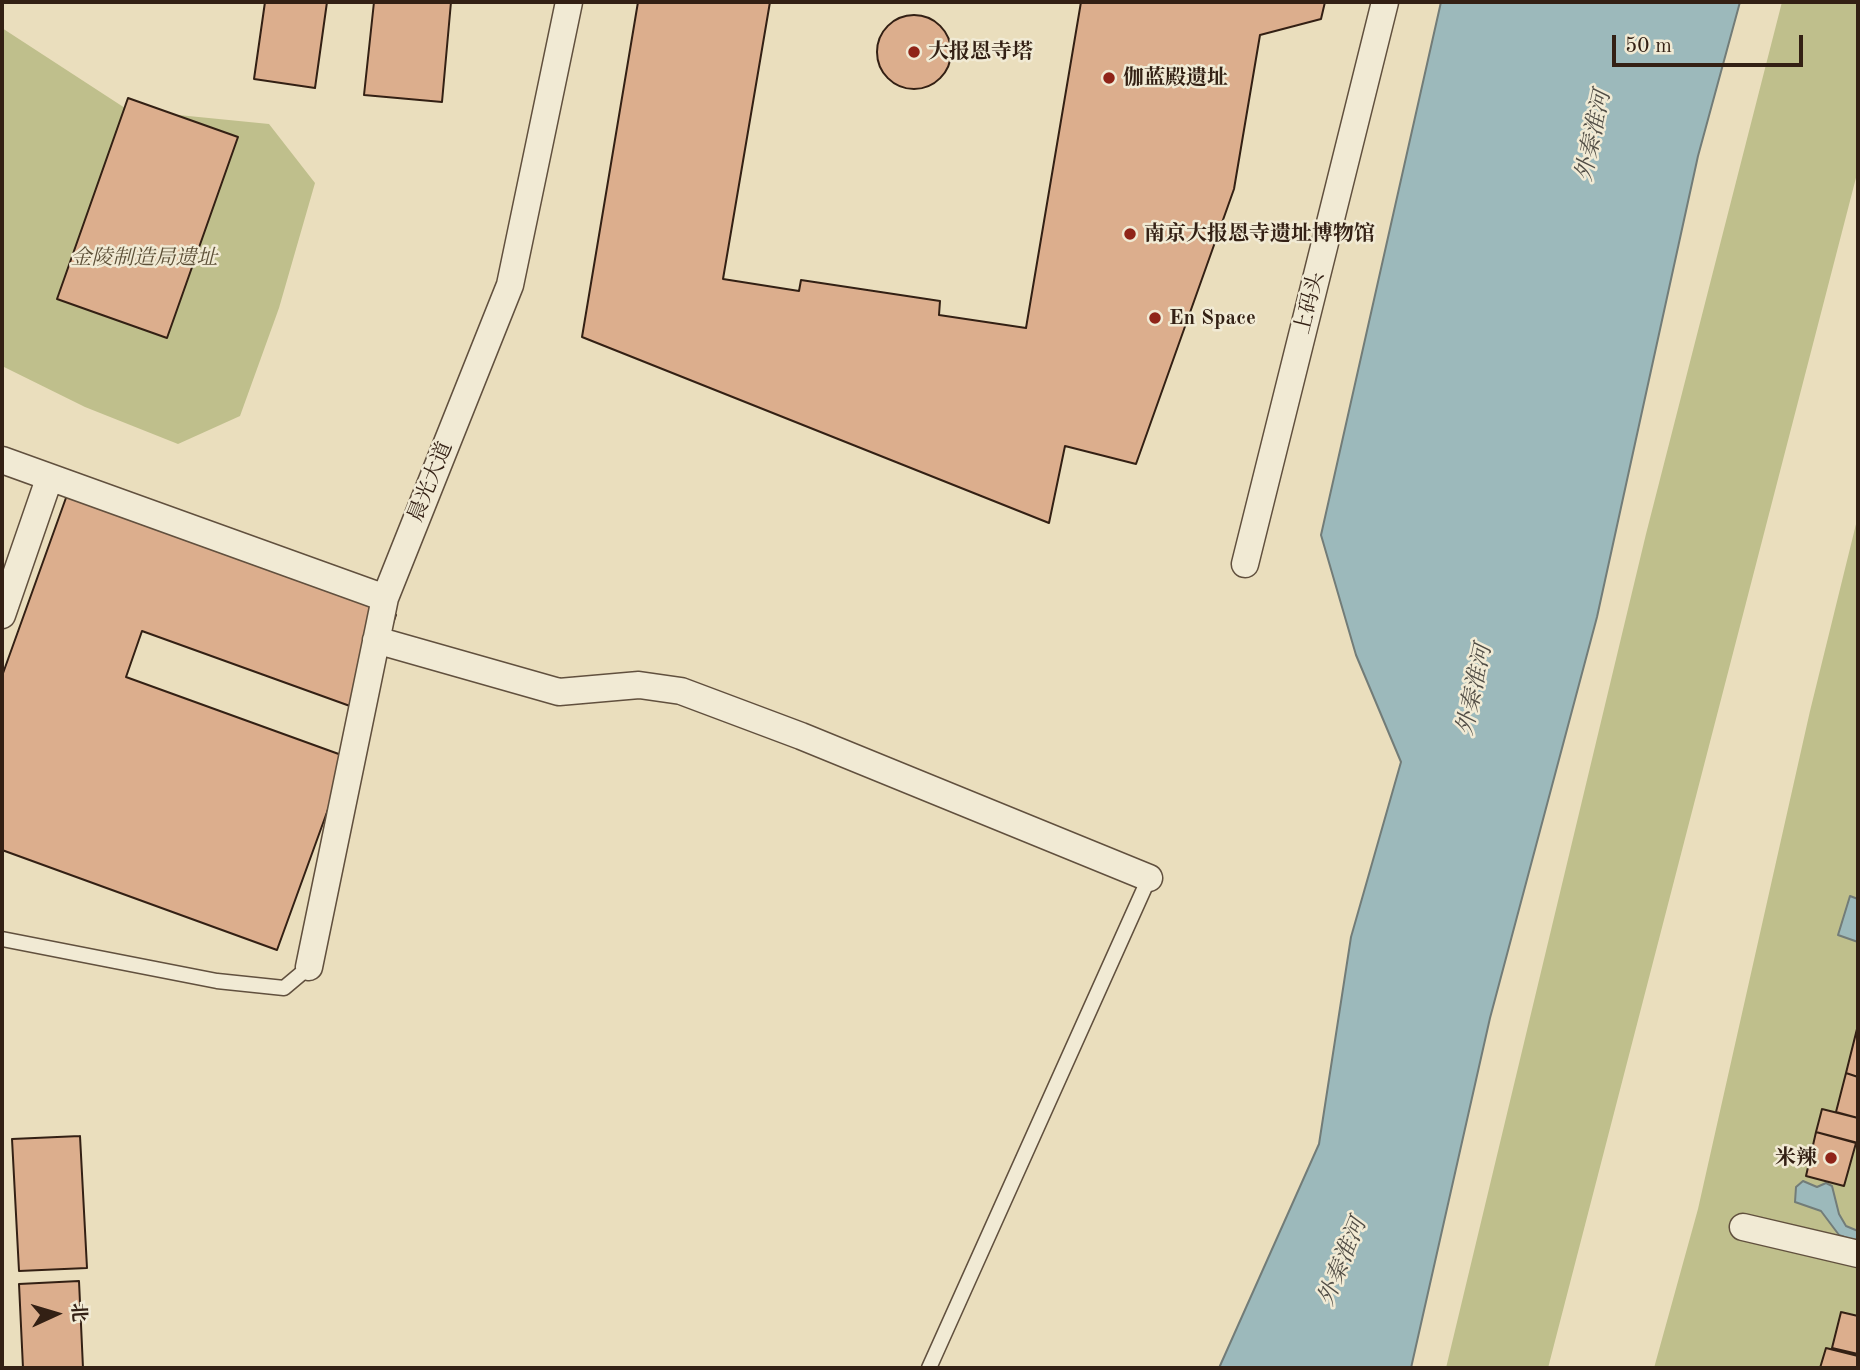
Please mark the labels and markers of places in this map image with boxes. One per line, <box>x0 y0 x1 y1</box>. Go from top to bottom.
place label: 大报恩寺塔 <box>928 39 1033 65</box>
marker: 大报恩寺塔 <box>906 44 922 60</box>
place label: 伽蓝殿遗址 <box>1123 65 1228 91</box>
marker: 伽蓝殿遗址 <box>1101 70 1117 86</box>
place label: 南京大报恩寺遗址博物馆 <box>1144 221 1375 247</box>
marker: 南京大报恩寺遗址博物馆 <box>1122 226 1138 242</box>
place label: En Space <box>1169 305 1256 331</box>
marker: En Space <box>1147 310 1163 326</box>
place label: 米辣 <box>1775 1145 1817 1171</box>
marker: 米辣 <box>1823 1150 1839 1166</box>

